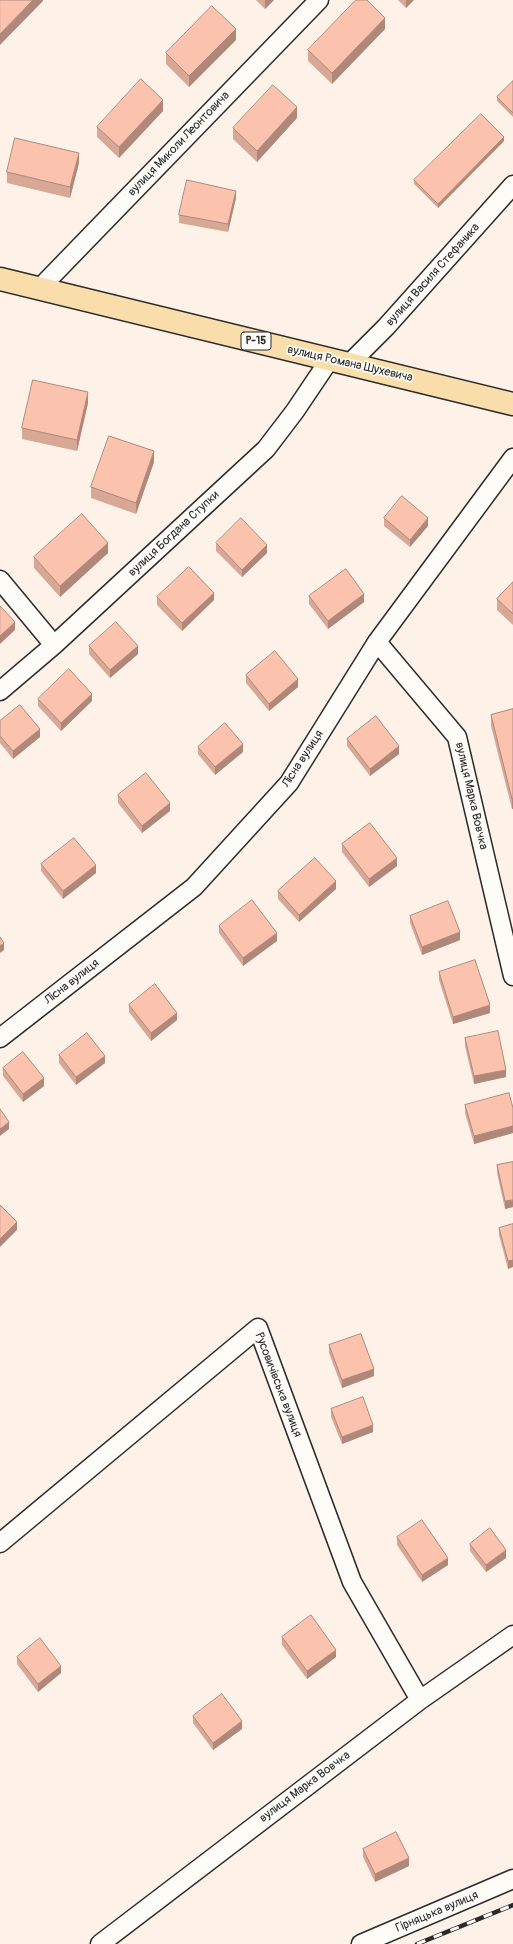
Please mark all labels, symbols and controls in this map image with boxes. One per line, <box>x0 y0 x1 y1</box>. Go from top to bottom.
street label: вулиця Миколи Леонтовича <box>125 89 233 199</box>
street label: вулиця Василя Стефаника <box>383 221 483 329</box>
road number: Р-15 <box>241 332 271 350</box>
street label: вулиця Романа Шухевича <box>286 343 414 385</box>
street label: вулиця Богдана Ступки <box>126 488 222 580</box>
street label: Лісна вулиця <box>279 728 327 790</box>
street label: вулиця Марка Вовчка <box>452 741 490 851</box>
street label: Лісна вулиця <box>42 956 102 1008</box>
street label: Русовичівська вулиця <box>251 1331 305 1439</box>
street label: вулиця Марка Вовчка <box>257 1748 353 1826</box>
street label: Гірняцька вулиця <box>393 1888 481 1936</box>

